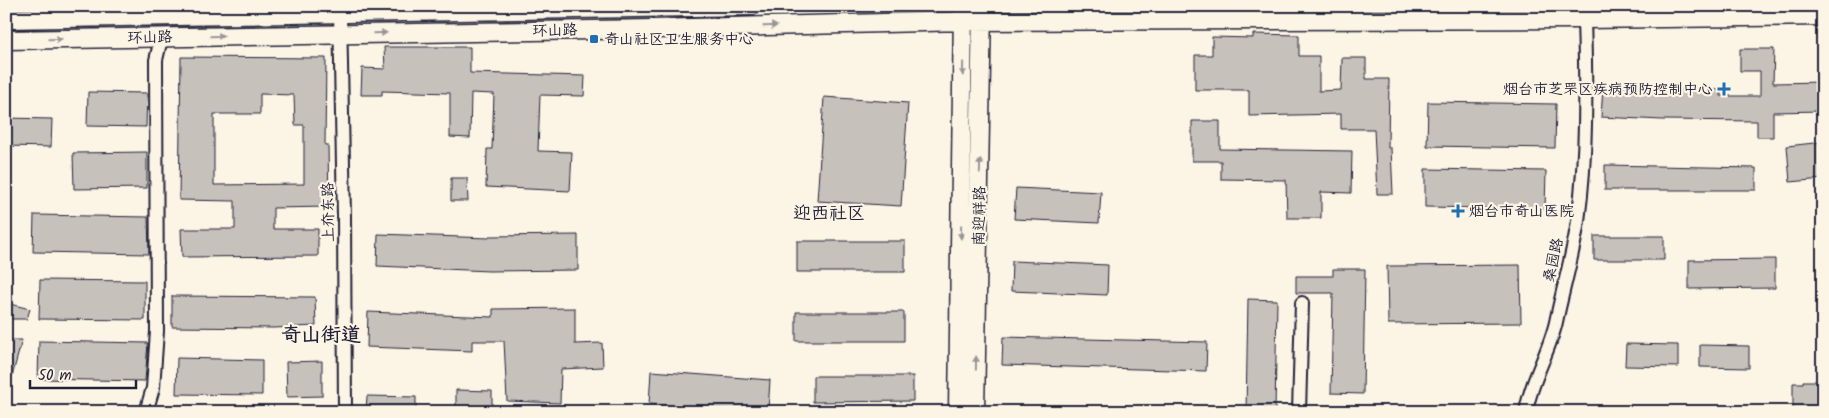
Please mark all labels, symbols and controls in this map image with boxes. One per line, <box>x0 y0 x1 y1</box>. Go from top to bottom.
street label: 环山路 <box>532 19 578 43</box>
one-way arrow <box>762 22 778 30</box>
street label: 环山路 <box>127 26 173 50</box>
place label: 奇山社区卫生服务中心 <box>604 28 754 52</box>
one-way arrow <box>372 29 388 37</box>
one-way arrow <box>210 32 226 40</box>
marker: 奇山社区卫生服务中心 <box>588 33 600 45</box>
one-way arrow <box>47 35 63 43</box>
one-way arrow <box>959 62 967 78</box>
place label: 烟台市芝罘区疾病预防控制中心 <box>1503 78 1713 102</box>
marker: 烟台市芝罘区疾病预防控制中心 <box>1717 82 1731 96</box>
one-way arrow <box>976 157 984 173</box>
street label: 上夼东路 <box>316 182 342 242</box>
street label: 南迎祥路 <box>967 186 993 246</box>
district label: 迎西社区 <box>793 200 865 229</box>
place label: 烟台市奇山医院 <box>1469 200 1574 224</box>
marker: 烟台市奇山医院 <box>1451 204 1465 218</box>
one-way arrow <box>956 224 964 240</box>
street label: 桑园路 <box>1538 236 1570 285</box>
district label: 奇山街道 <box>281 320 361 352</box>
one-way arrow <box>972 355 980 371</box>
scale bar <box>30 358 136 390</box>
text: 50 m <box>38 364 72 388</box>

